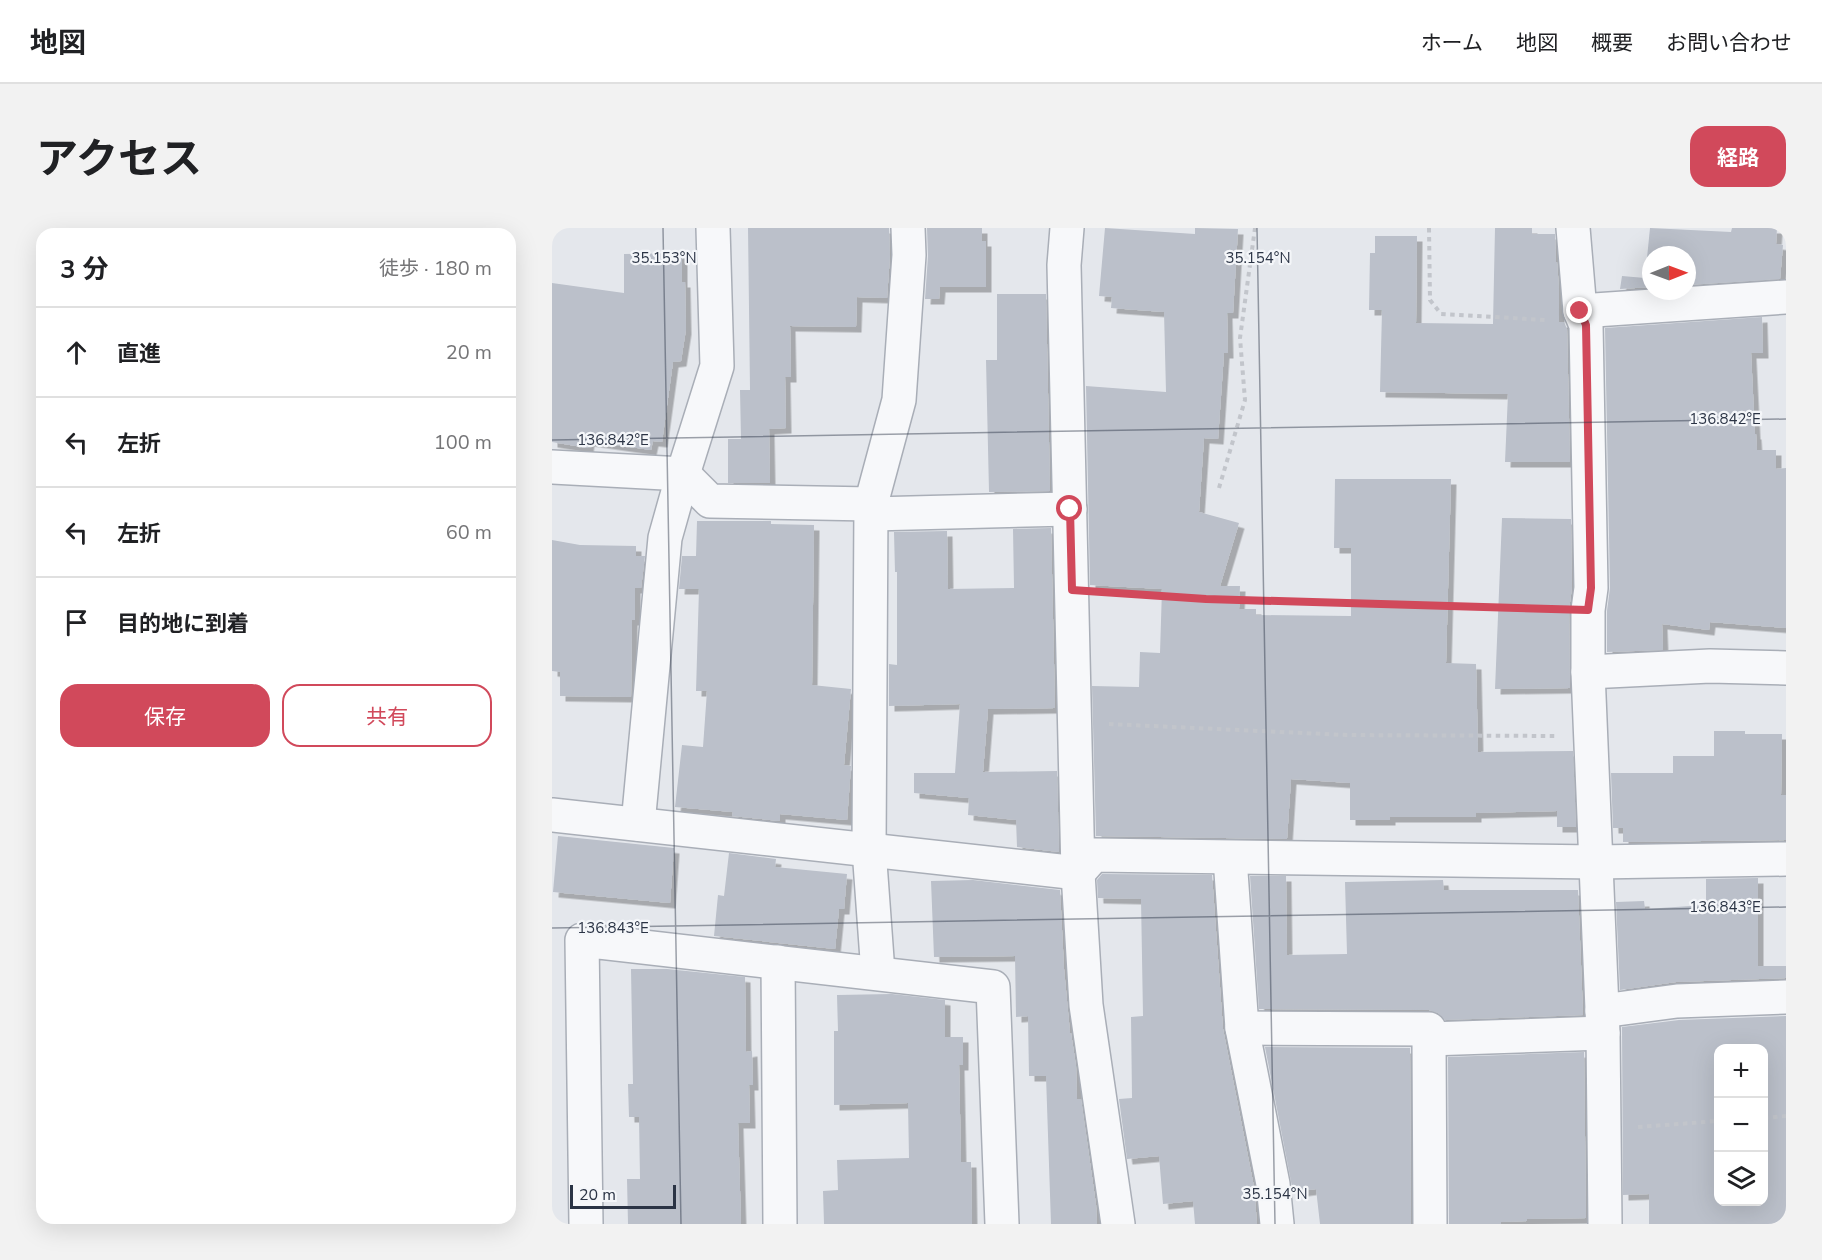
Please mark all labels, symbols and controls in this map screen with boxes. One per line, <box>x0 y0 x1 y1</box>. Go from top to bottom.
text: 地図 <box>30 24 86 62</box>
text: ホーム <box>1421 29 1483 57</box>
text: 地図 <box>1516 29 1558 57</box>
text: 概要 <box>1591 29 1633 57</box>
text: お問い合わせ <box>1666 29 1792 57</box>
button: 経路 <box>1690 126 1786 187</box>
text: アクセス <box>36 131 202 188</box>
north arrow <box>1642 246 1696 300</box>
text: 35.153°N <box>631 248 697 268</box>
text: 35.154°N <box>1225 248 1291 268</box>
text: 3 分 <box>60 252 109 287</box>
text: 徒歩 · 180 m <box>379 255 492 282</box>
route end <box>1566 297 1592 323</box>
icon: ahead <box>60 336 93 369</box>
text: 直進 <box>117 339 161 369</box>
text: 20 m <box>446 339 492 366</box>
text: 136.842°E <box>1689 409 1761 429</box>
icon: left <box>60 426 93 459</box>
text: 左折 <box>117 429 161 459</box>
text: 100 m <box>434 429 492 456</box>
text: 136.842°E <box>577 430 649 450</box>
route start <box>1056 495 1082 521</box>
icon: left <box>60 516 93 549</box>
text: 左折 <box>117 519 161 549</box>
text: 60 m <box>446 519 492 546</box>
icon: arrive <box>60 606 93 639</box>
text: 目的地に到着 <box>117 609 249 639</box>
button: 保存 <box>60 684 270 747</box>
button: 共有 <box>282 684 492 747</box>
text: 136.843°E <box>1689 897 1761 917</box>
text: 136.843°E <box>577 918 649 938</box>
map controls <box>1714 1044 1768 1206</box>
button: + <box>1714 1044 1768 1098</box>
button: − <box>1714 1098 1768 1152</box>
button: layers <box>1714 1152 1768 1206</box>
scale bar <box>570 1182 676 1210</box>
text: 20 m <box>579 1184 616 1206</box>
text: 35.154°N <box>1242 1184 1308 1204</box>

